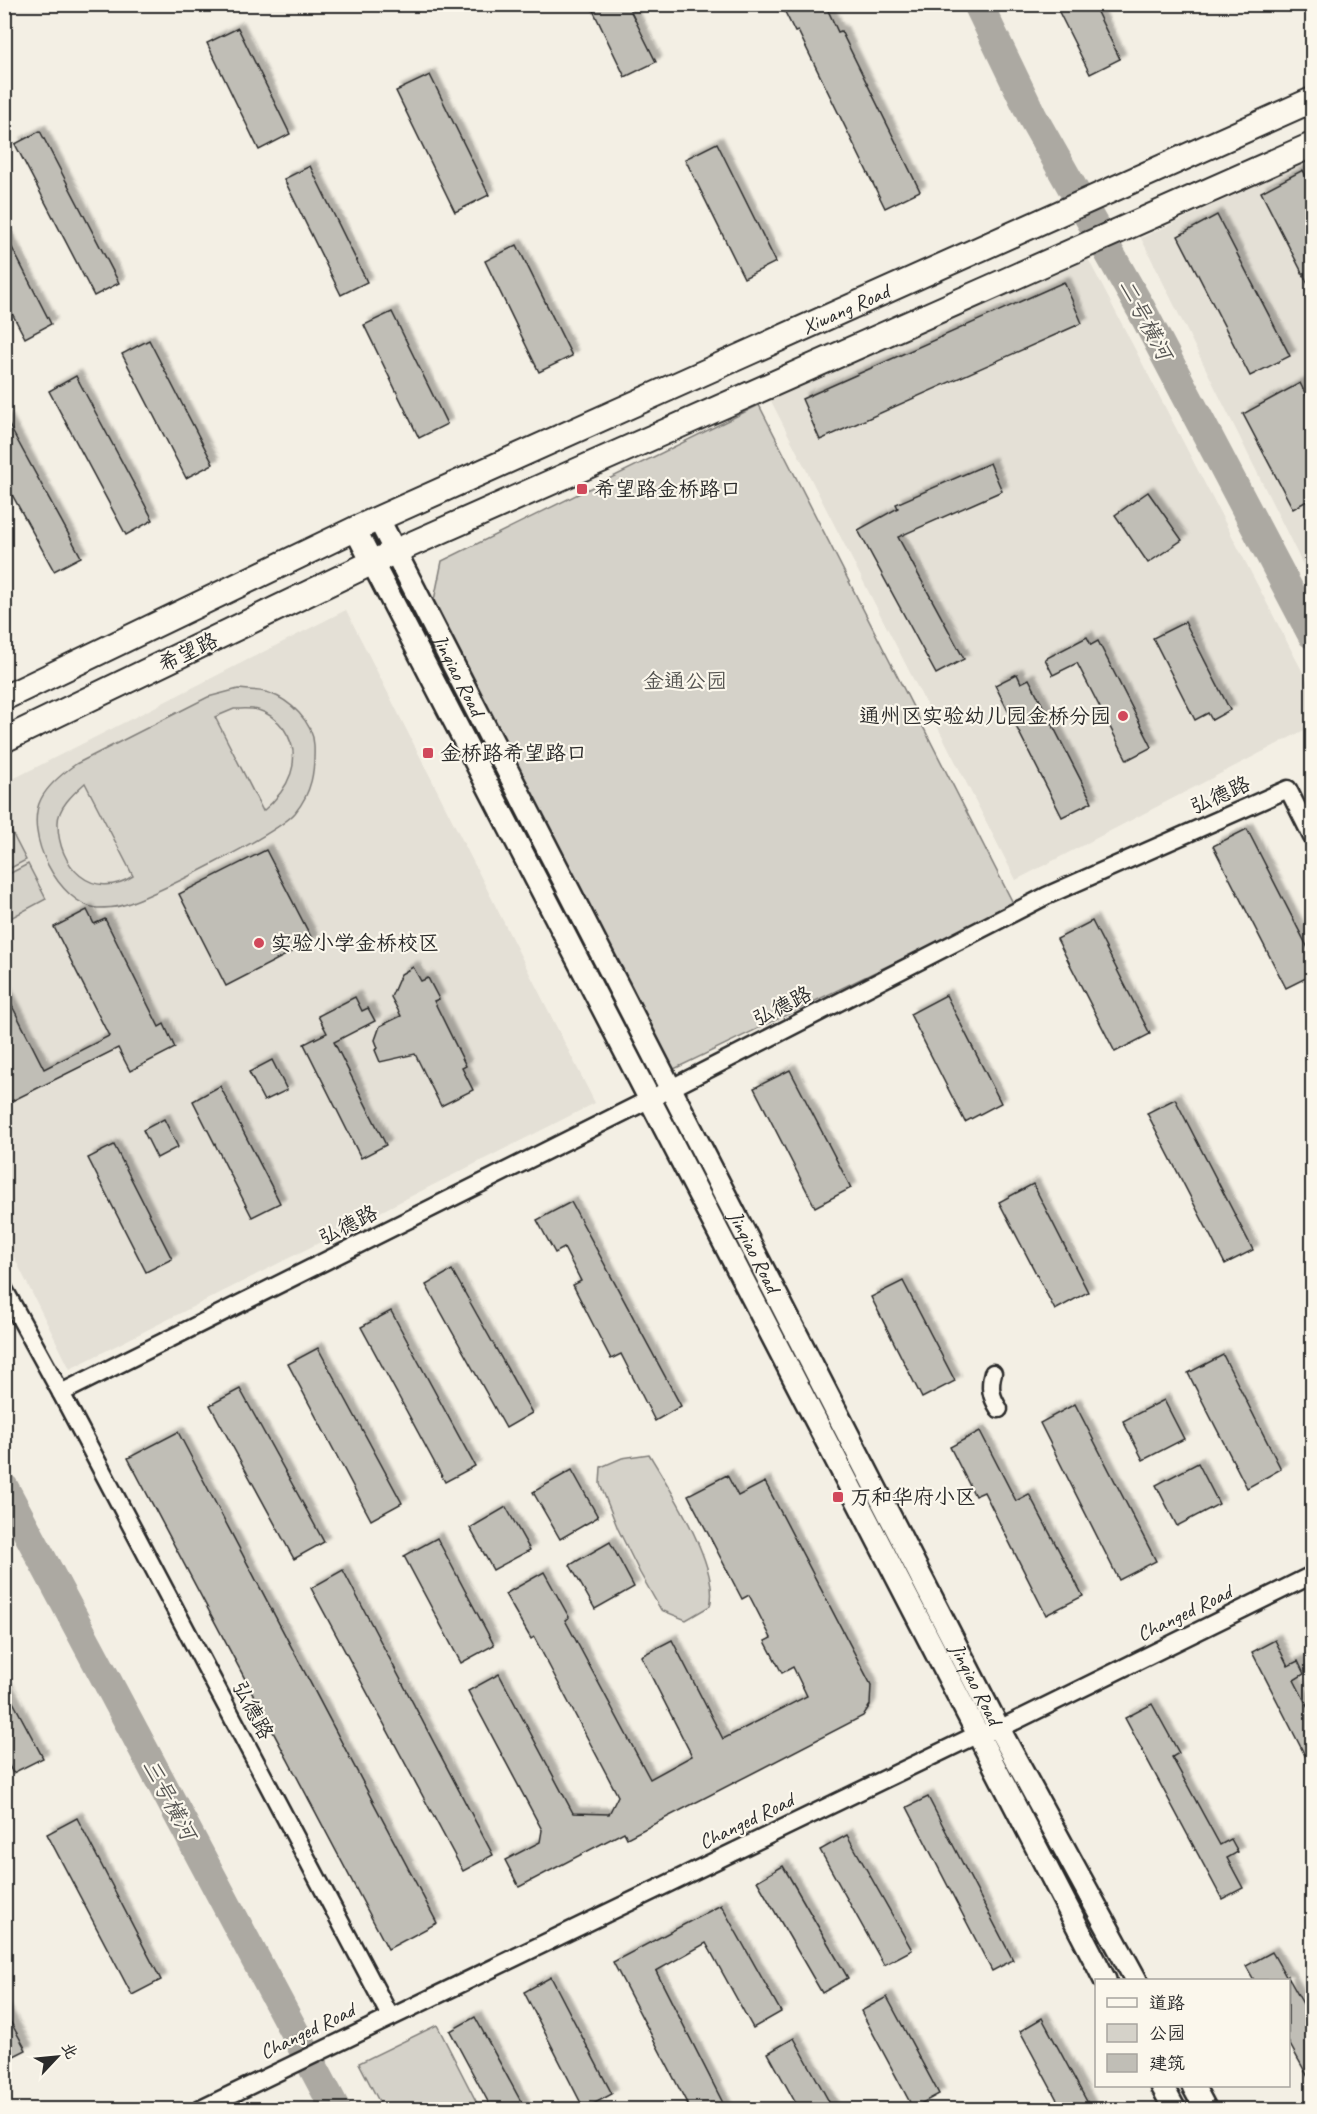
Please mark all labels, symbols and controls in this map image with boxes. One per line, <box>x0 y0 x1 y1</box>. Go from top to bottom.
water label: 二号横河 <box>1112 274 1180 368</box>
street label: Xiwang Road <box>798 277 896 340</box>
place label: 希望路金桥路口 <box>594 476 741 502</box>
marker: 希望路金桥路口 <box>575 482 589 496</box>
street label: 希望路 <box>154 627 222 677</box>
street label: Jinqiao Road <box>426 629 492 723</box>
park label: 金通公园 <box>643 668 727 694</box>
place label: 通州区实验幼儿园金桥分园 <box>859 703 1111 729</box>
marker: 通州区实验幼儿园金桥分园 <box>1116 709 1130 723</box>
place label: 金桥路希望路口 <box>440 740 587 766</box>
marker: 金桥路希望路口 <box>421 746 435 760</box>
street label: 弘德路 <box>1186 770 1254 820</box>
place label: 实验小学金桥校区 <box>271 930 439 956</box>
marker: 实验小学金桥校区 <box>252 936 266 950</box>
street label: 弘德路 <box>748 980 816 1032</box>
street label: 弘德路 <box>314 1199 382 1251</box>
street label: Jinqiao Road <box>722 1205 788 1300</box>
place label: 万和华府小区 <box>850 1484 976 1510</box>
marker: 万和华府小区 <box>831 1490 845 1504</box>
street label: Changed Road <box>1133 1577 1239 1647</box>
street label: Jinqiao Road <box>944 1638 1009 1732</box>
street label: 弘德路 <box>227 1676 279 1744</box>
water label: 三号横河 <box>136 1754 204 1848</box>
street label: Changed Road <box>695 1785 801 1855</box>
legend <box>1095 1979 1290 2087</box>
text: 道路 <box>1149 1992 1185 2014</box>
street label: Changed Road <box>256 1995 362 2065</box>
text: 公园 <box>1149 2022 1185 2044</box>
north arrow <box>27 2027 87 2087</box>
text: 北 <box>57 2039 82 2062</box>
text: 建筑 <box>1149 2052 1185 2074</box>

